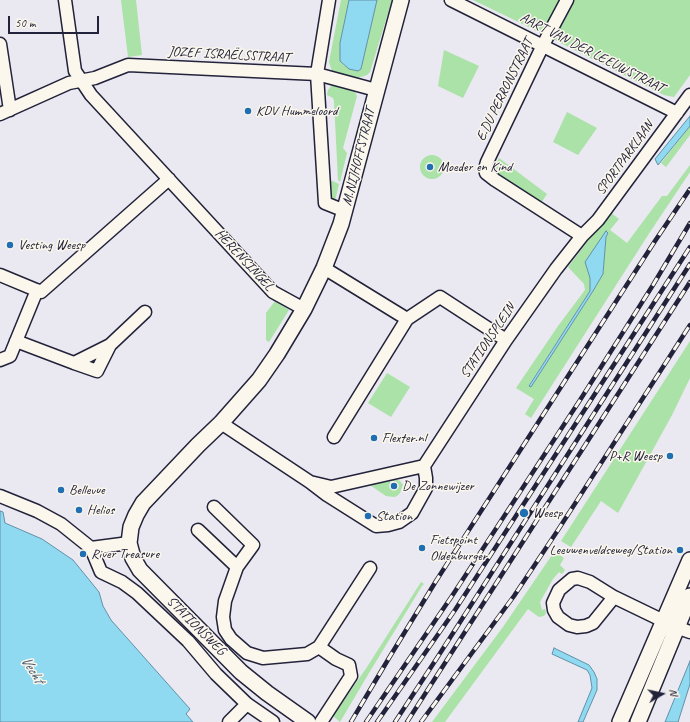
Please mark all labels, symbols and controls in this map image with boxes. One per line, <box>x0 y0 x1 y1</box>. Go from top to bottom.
scale bar <box>10 8 101 34</box>
street label: AART VAN DER LEEUWSTRAAT <box>517 9 667 97</box>
text: 50 m <box>15 15 35 31</box>
street label: E.DU PERRONSTRAAT <box>473 36 537 144</box>
street label: JOZEF ISRAËLSSTRAAT <box>168 43 290 67</box>
place label: KDV Hummeloord <box>256 103 338 119</box>
marker: KDV Hummeloord <box>243 106 253 116</box>
street label: M.NIJHOFFSTRAAT <box>339 107 379 207</box>
street label: SPORTPARKLAAN <box>592 118 658 198</box>
place label: Moeder en Kind <box>438 159 512 175</box>
marker: Moeder en Kind <box>425 162 435 172</box>
street label: HERENSINGEL <box>211 226 277 294</box>
place label: Vesting Weesp <box>18 237 85 253</box>
marker: Vesting Weesp <box>5 240 15 250</box>
street label: STATIONSPLEIN <box>457 300 519 382</box>
place label: Flexter.nl <box>382 430 426 446</box>
marker: Flexter.nl <box>369 433 379 443</box>
place label: P+R Weesp <box>609 448 662 464</box>
marker: P+R Weesp <box>665 451 675 461</box>
place label: De Zonnewijzer <box>402 478 474 494</box>
marker: De Zonnewijzer <box>389 481 399 491</box>
place label: Bellevue <box>69 482 105 498</box>
marker: Bellevue <box>56 485 66 495</box>
place label: Helios <box>87 502 114 518</box>
marker: Helios <box>74 505 84 515</box>
place label: Weesp <box>533 505 562 521</box>
marker: Weesp <box>518 507 530 519</box>
place label: Station <box>376 508 412 524</box>
marker: Station <box>363 511 373 521</box>
place label: Fietspoint Oldenburger <box>430 532 487 564</box>
place label: Leeuwenveldseweg/Station <box>550 542 672 558</box>
marker: Fietspoint Oldenburger <box>417 543 427 553</box>
marker: Leeuwenveldseweg/Station <box>675 545 685 555</box>
place label: River Treasure <box>91 546 159 562</box>
marker: River Treasure <box>78 549 88 559</box>
street label: STATIONSWEG <box>163 593 229 659</box>
water label: Vecht <box>17 653 47 687</box>
north arrow <box>642 674 682 714</box>
text: N <box>666 688 681 697</box>

